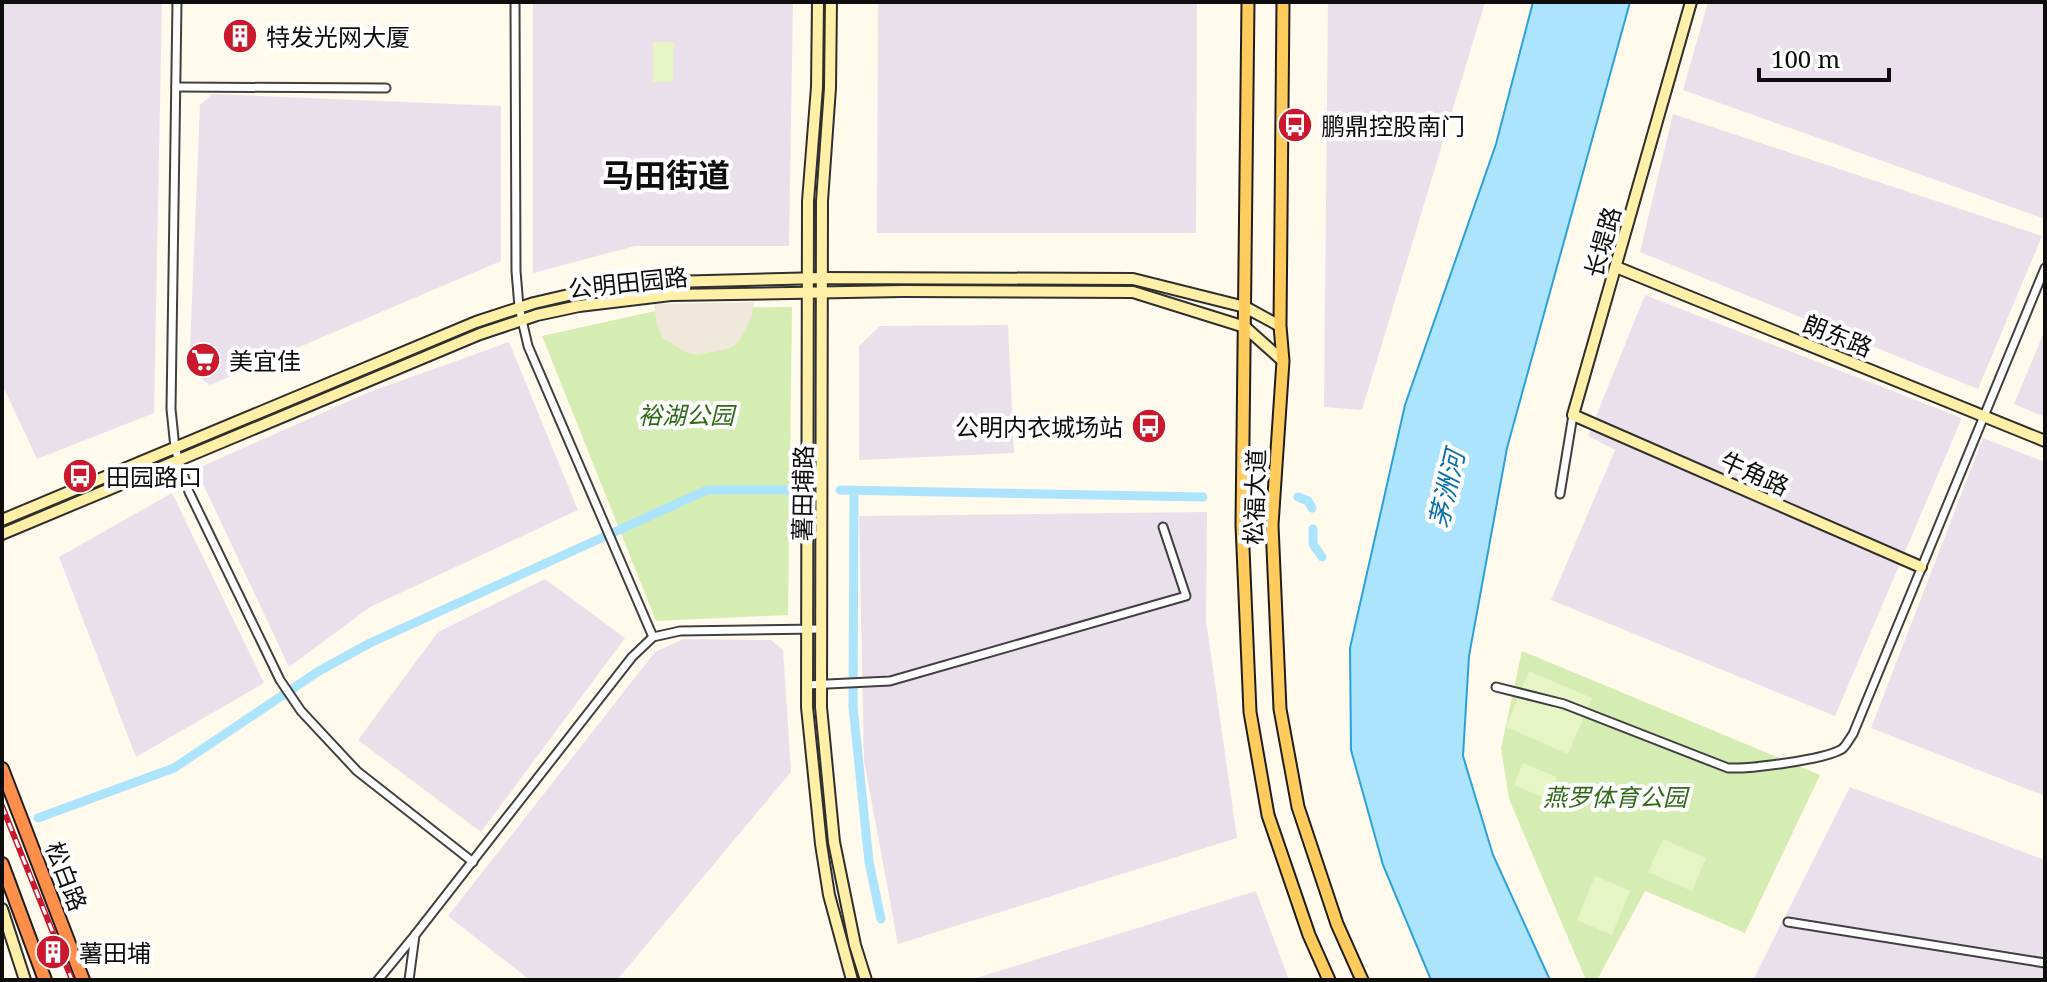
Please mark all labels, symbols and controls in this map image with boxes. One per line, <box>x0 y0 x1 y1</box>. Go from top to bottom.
building icon: 特发光网大厦 <box>221 17 259 55</box>
place label: 特发光网大厦 <box>266 20 410 53</box>
scale bar <box>1759 32 1889 82</box>
text: 100 m <box>1771 42 1840 75</box>
bus stop icon: 鹏鼎控股南门 <box>1276 106 1314 144</box>
place label: 鹏鼎控股南门 <box>1321 109 1465 142</box>
district label: 马田街道 <box>602 153 730 196</box>
street label: 长堤路 <box>1576 203 1628 281</box>
street label: 公明田园路 <box>567 259 689 305</box>
street label: 朗东路 <box>1798 306 1878 364</box>
supermarket icon: 美宜佳 <box>184 341 222 379</box>
place label: 美宜佳 <box>229 344 301 377</box>
park label: 裕湖公园 <box>638 398 737 431</box>
bus stop icon: 公明内衣城场站 <box>1130 407 1168 445</box>
place label: 公明内衣城场站 <box>955 410 1123 443</box>
water label: 茅洲河 <box>1420 442 1473 531</box>
street label: 牛角路 <box>1715 443 1795 503</box>
street label: 薯田埔路 <box>785 445 819 541</box>
street label: 松福大道 <box>1236 448 1272 546</box>
bus stop icon: 田园路口 <box>61 457 99 495</box>
place label: 田园路口 <box>106 460 202 493</box>
park label: 燕罗体育公园 <box>1543 780 1690 813</box>
street label: 松白路 <box>39 836 95 916</box>
building icon: 薯田埔 <box>34 933 72 971</box>
place label: 薯田埔 <box>79 936 151 969</box>

